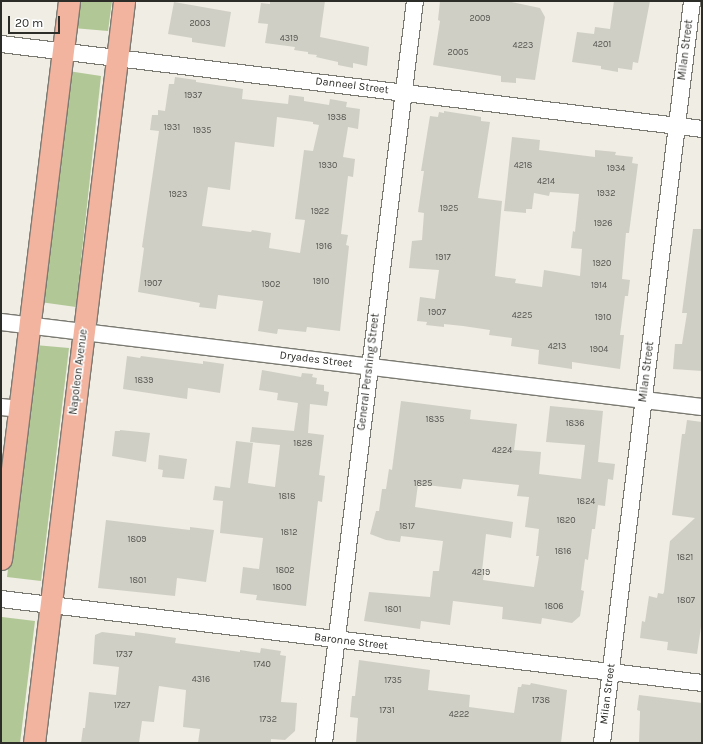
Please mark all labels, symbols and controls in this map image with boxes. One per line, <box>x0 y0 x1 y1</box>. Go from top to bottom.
scale bar <box>10 8 62 34</box>
house number: 2009 <box>469 13 491 23</box>
text: 20 m <box>15 16 43 30</box>
house number: 2003 <box>189 18 211 28</box>
street label: Milan Street <box>676 19 696 81</box>
house number: 4319 <box>280 33 298 43</box>
house number: 4201 <box>593 39 611 49</box>
house number: 4223 <box>513 40 533 50</box>
house number: 2005 <box>448 47 468 57</box>
street label: Danneel Street <box>315 75 389 97</box>
house number: 1937 <box>184 90 202 100</box>
house number: 1938 <box>327 112 347 122</box>
house number: 1931 <box>164 122 180 132</box>
house number: 1935 <box>193 125 211 135</box>
house number: 1930 <box>319 160 337 170</box>
house number: 4218 <box>514 160 532 170</box>
house number: 1934 <box>607 163 625 173</box>
house number: 4214 <box>537 176 555 186</box>
house number: 1932 <box>597 188 615 198</box>
house number: 1923 <box>169 189 187 199</box>
house number: 1925 <box>440 203 458 213</box>
house number: 1922 <box>311 206 329 216</box>
house number: 1926 <box>594 218 612 228</box>
house number: 1916 <box>316 241 332 251</box>
house number: 1917 <box>435 252 451 262</box>
house number: 1920 <box>593 258 611 268</box>
house number: 1910 <box>313 276 329 286</box>
house number: 1907 <box>144 278 162 288</box>
house number: 1902 <box>262 279 280 289</box>
house number: 1914 <box>591 280 607 290</box>
house number: 1907 <box>428 307 446 317</box>
house number: 4225 <box>512 310 532 320</box>
house number: 1910 <box>595 312 611 322</box>
street label: General Pershing Street <box>355 313 383 431</box>
street label: Napoleon Avenue <box>67 328 91 416</box>
house number: 4213 <box>548 341 566 351</box>
street label: Milan Street <box>637 341 657 403</box>
house number: 1904 <box>590 344 608 354</box>
street label: Dryades Street <box>279 349 353 371</box>
house number: 1839 <box>134 375 154 385</box>
house number: 1835 <box>426 414 444 424</box>
house number: 1836 <box>566 418 584 428</box>
house number: 1828 <box>293 438 313 448</box>
house number: 4224 <box>492 445 512 455</box>
house number: 1825 <box>414 478 432 488</box>
house number: 1818 <box>278 491 296 501</box>
house number: 1824 <box>577 496 595 506</box>
house number: 1820 <box>556 515 576 525</box>
house number: 1817 <box>399 521 415 531</box>
house number: 1812 <box>281 527 297 537</box>
house number: 1809 <box>127 534 147 544</box>
house number: 1816 <box>555 546 571 556</box>
house number: 1821 <box>677 552 693 562</box>
house number: 1802 <box>275 565 295 575</box>
house number: 4219 <box>472 567 490 577</box>
house number: 1801 <box>130 575 146 585</box>
house number: 1800 <box>272 582 292 592</box>
house number: 1807 <box>677 595 695 605</box>
house number: 1806 <box>545 601 563 611</box>
house number: 1801 <box>385 604 401 614</box>
street label: Baronne Street <box>313 631 389 653</box>
house number: 1737 <box>116 649 132 659</box>
house number: 1740 <box>253 659 271 669</box>
street label: Milan Street <box>598 663 618 725</box>
house number: 4316 <box>192 674 210 684</box>
house number: 1735 <box>384 675 402 685</box>
house number: 1738 <box>532 695 550 705</box>
house number: 1727 <box>114 700 130 710</box>
house number: 1731 <box>379 705 395 715</box>
house number: 4222 <box>449 709 469 719</box>
house number: 1732 <box>259 714 277 724</box>

